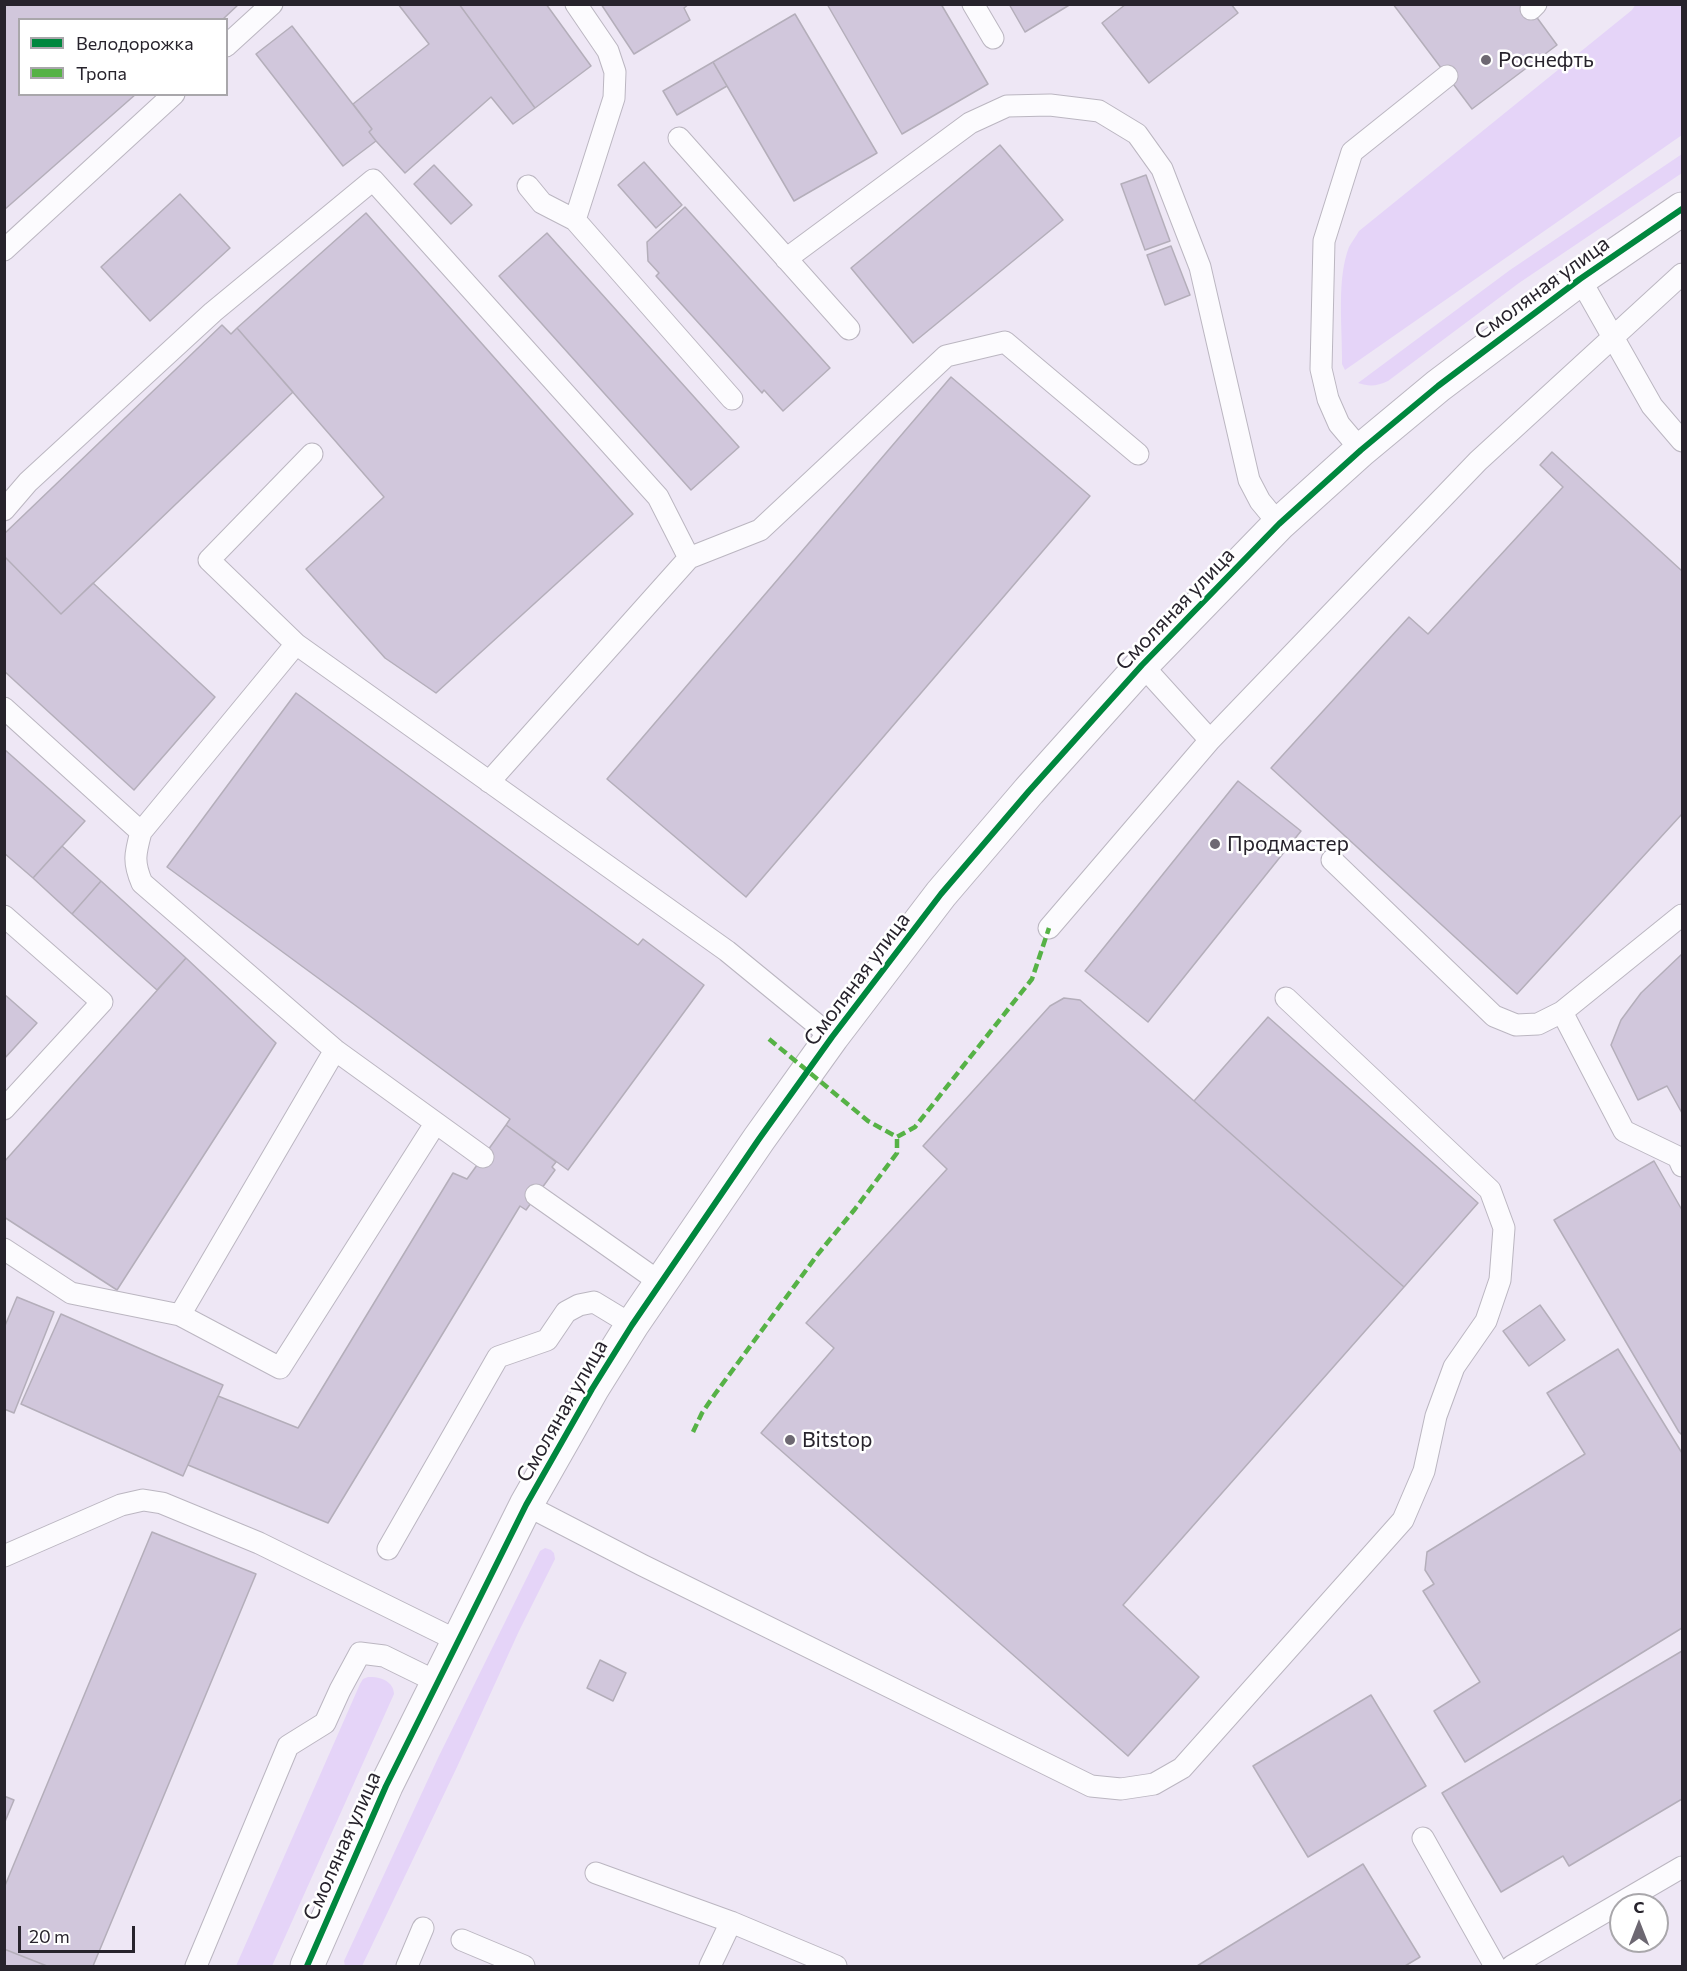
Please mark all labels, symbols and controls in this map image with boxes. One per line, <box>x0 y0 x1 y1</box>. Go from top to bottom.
legend <box>18 18 228 96</box>
text: Велодорожка <box>76 32 194 54</box>
place label: Роснефть <box>1498 47 1594 73</box>
marker: Роснефть <box>1479 53 1493 67</box>
text: Тропа <box>76 62 127 84</box>
street label: Смоляная улица <box>1470 231 1614 345</box>
street label: Смоляная улица <box>1110 543 1240 675</box>
place label: Продмастер <box>1227 831 1349 857</box>
marker: Продмастер <box>1208 837 1222 851</box>
street label: Смоляная улица <box>799 907 915 1051</box>
street label: Смоляная улица <box>511 1335 613 1487</box>
place label: Bitstop <box>802 1427 872 1453</box>
marker: Bitstop <box>783 1433 797 1447</box>
street label: Смоляная улица <box>298 1768 386 1924</box>
north arrow <box>1609 1893 1669 1953</box>
text: С <box>1634 1897 1644 1916</box>
scale bar <box>21 1914 138 1952</box>
text: 20 m <box>29 1925 70 1947</box>

